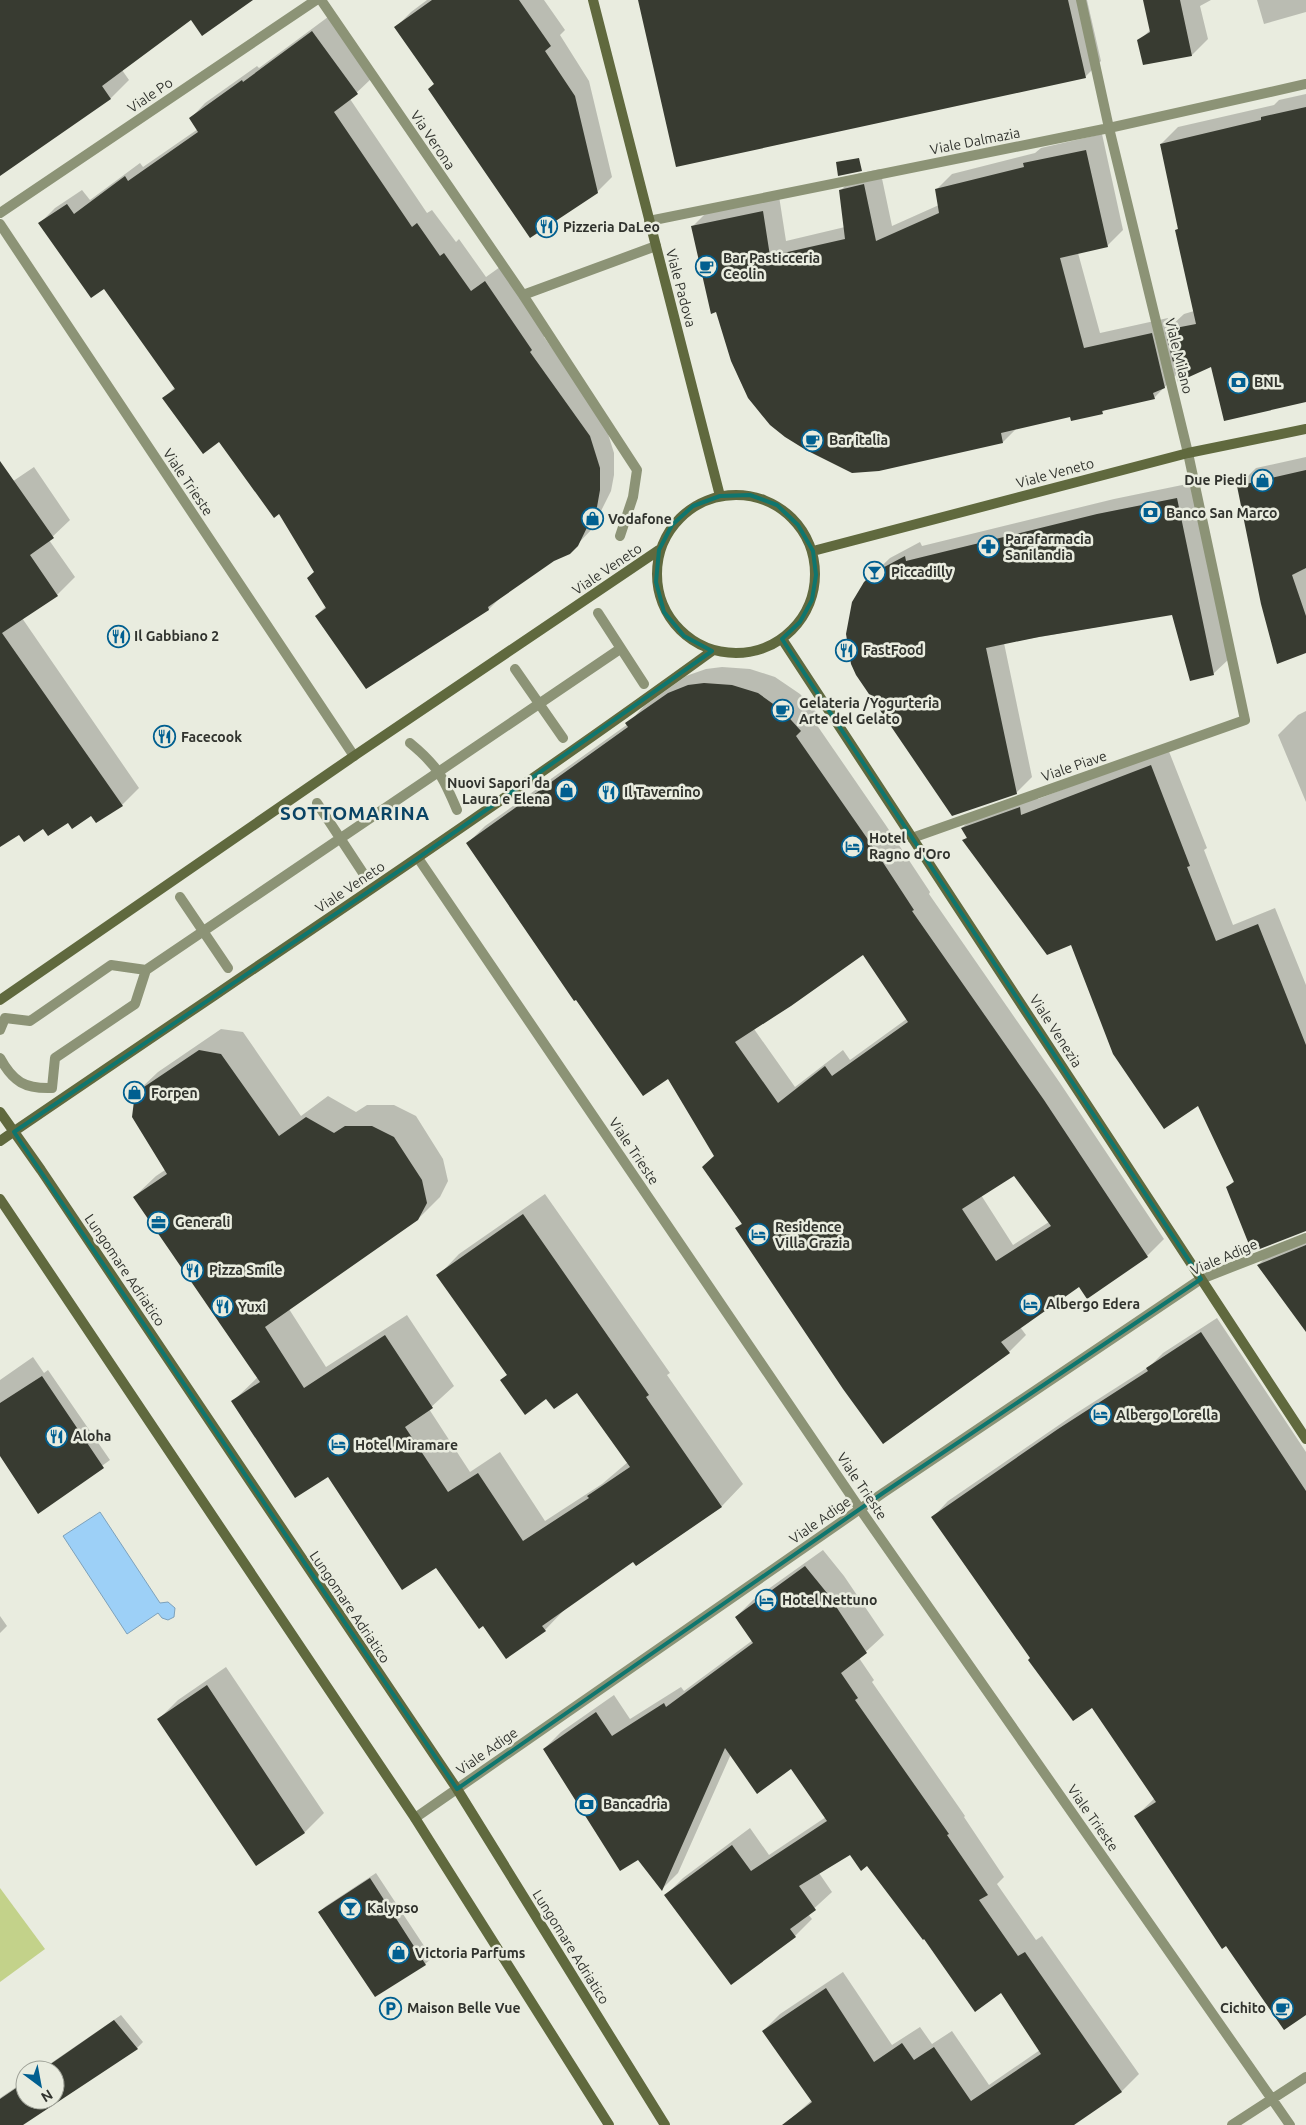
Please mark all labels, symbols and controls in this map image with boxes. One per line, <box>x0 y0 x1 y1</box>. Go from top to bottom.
street label: Viale Po <box>124 74 176 116</box>
street label: Via Verona <box>407 107 459 173</box>
street label: Viale Dalmazia <box>929 124 1021 158</box>
restaurant icon: Pizzeria DaLeo <box>535 215 559 239</box>
place label: Pizzeria DaLeo <box>563 219 660 235</box>
street label: Viale Padova <box>663 247 699 329</box>
place label: Bar Pasticceria Ceolin <box>723 250 820 282</box>
cafe icon: Bar Pasticceria Ceolin <box>695 254 719 278</box>
street label: Viale Milano <box>1162 317 1196 395</box>
bank icon: BNL <box>1226 370 1250 394</box>
place label: BNL <box>1254 374 1282 390</box>
cafe icon: Bar italia <box>801 428 825 452</box>
place label: Bar italia <box>829 432 888 448</box>
street label: Viale Trieste <box>160 445 216 519</box>
street label: Viale Veneto <box>1014 455 1096 491</box>
shop icon: Due Piedi <box>1251 468 1275 492</box>
place label: Due Piedi <box>1184 472 1247 488</box>
bank icon: Banco San Marco <box>1138 501 1162 525</box>
place label: Banco San Marco <box>1166 505 1277 521</box>
shop icon: Vodafone <box>580 507 604 531</box>
place label: Vodafone <box>608 511 672 527</box>
place label: Parafarmacia Sanilandia <box>1005 531 1092 563</box>
pharmacy icon: Parafarmacia Sanilandia <box>977 535 1001 559</box>
street label: Viale Veneto <box>569 540 645 598</box>
bar icon: Piccadilly <box>863 560 887 584</box>
place label: Piccadilly <box>891 564 953 580</box>
restaurant icon: Il Gabbiano 2 <box>106 624 130 648</box>
place label: Il Gabbiano 2 <box>134 628 219 644</box>
restaurant icon: FastFood <box>835 638 859 662</box>
place label: FastFood <box>863 642 924 658</box>
place label: Gelateria /Yogurteria Arte del Gelato <box>799 695 939 727</box>
cafe icon: Gelateria /Yogurteria Arte del Gelato <box>771 699 795 723</box>
restaurant icon: Facecook <box>153 725 177 749</box>
place label: Facecook <box>181 729 242 745</box>
street label: Viale Piave <box>1039 747 1109 785</box>
place label: Nuovi Sapori da Laura e Elena <box>447 775 550 807</box>
shop icon: Nuovi Sapori da Laura e Elena <box>554 779 578 803</box>
restaurant icon: Il Tavernino <box>596 780 620 804</box>
place label: Il Tavernino <box>624 784 701 800</box>
district label: SOTTOMARINA <box>280 802 430 824</box>
place label: Hotel Ragno d'Oro <box>869 830 951 862</box>
hotel icon: Hotel Ragno d'Oro <box>841 834 865 858</box>
street label: Viale Veneto <box>312 858 388 916</box>
street label: Viale Venezia <box>1027 992 1085 1070</box>
shop icon: Forpen <box>123 1081 147 1105</box>
place label: Forpen <box>151 1085 198 1101</box>
street label: Viale Trieste <box>606 1114 662 1188</box>
office icon: Generali <box>147 1210 171 1234</box>
street label: Lungomare Adriatico <box>82 1211 168 1329</box>
place label: Generali <box>175 1214 230 1230</box>
place label: Residence Villa Grazia <box>775 1219 850 1251</box>
hotel icon: Residence Villa Grazia <box>747 1223 771 1247</box>
street label: Viale Adige <box>1188 1236 1260 1278</box>
restaurant icon: Pizza Smile <box>181 1258 205 1282</box>
place label: Pizza Smile <box>209 1262 282 1278</box>
hotel icon: Albergo Edera <box>1018 1292 1042 1316</box>
restaurant icon: Yuxi <box>210 1295 234 1319</box>
place label: Albergo Edera <box>1046 1296 1140 1312</box>
place label: Yuxi <box>238 1299 266 1315</box>
hotel icon: Albergo Lorella <box>1088 1403 1112 1427</box>
place label: Albergo Lorella <box>1116 1407 1218 1423</box>
restaurant icon: Aloha <box>45 1424 69 1448</box>
place label: Aloha <box>73 1428 111 1444</box>
hotel icon: Hotel Miramare <box>327 1433 351 1457</box>
place label: Hotel Miramare <box>355 1437 458 1453</box>
street label: Viale Trieste <box>834 1449 890 1523</box>
street label: Viale Adige <box>786 1493 854 1547</box>
street label: Lungomare Adriatico <box>307 1548 393 1666</box>
hotel icon: Hotel Nettuno <box>754 1588 778 1612</box>
place label: Hotel Nettuno <box>782 1592 877 1608</box>
street label: Viale Adige <box>453 1724 521 1778</box>
street label: Viale Trieste <box>1064 1782 1122 1854</box>
bank icon: Bancadria <box>575 1792 599 1816</box>
place label: Bancadria <box>603 1796 668 1812</box>
street label: Lungomare Adriatico <box>529 1887 613 2007</box>
bar icon: Kalypso <box>339 1896 363 1920</box>
place label: Kalypso <box>367 1900 419 1916</box>
shop icon: Victoria Parfums <box>387 1941 411 1965</box>
place label: Victoria Parfums <box>415 1945 526 1961</box>
parking icon: Maison Belle Vue <box>379 1996 403 2020</box>
cafe icon: Cichito <box>1270 1996 1294 2020</box>
place label: Maison Belle Vue <box>407 2000 521 2016</box>
place label: Cichito <box>1220 2000 1266 2016</box>
north arrow <box>15 2060 65 2110</box>
text: N <box>38 2086 56 2106</box>

